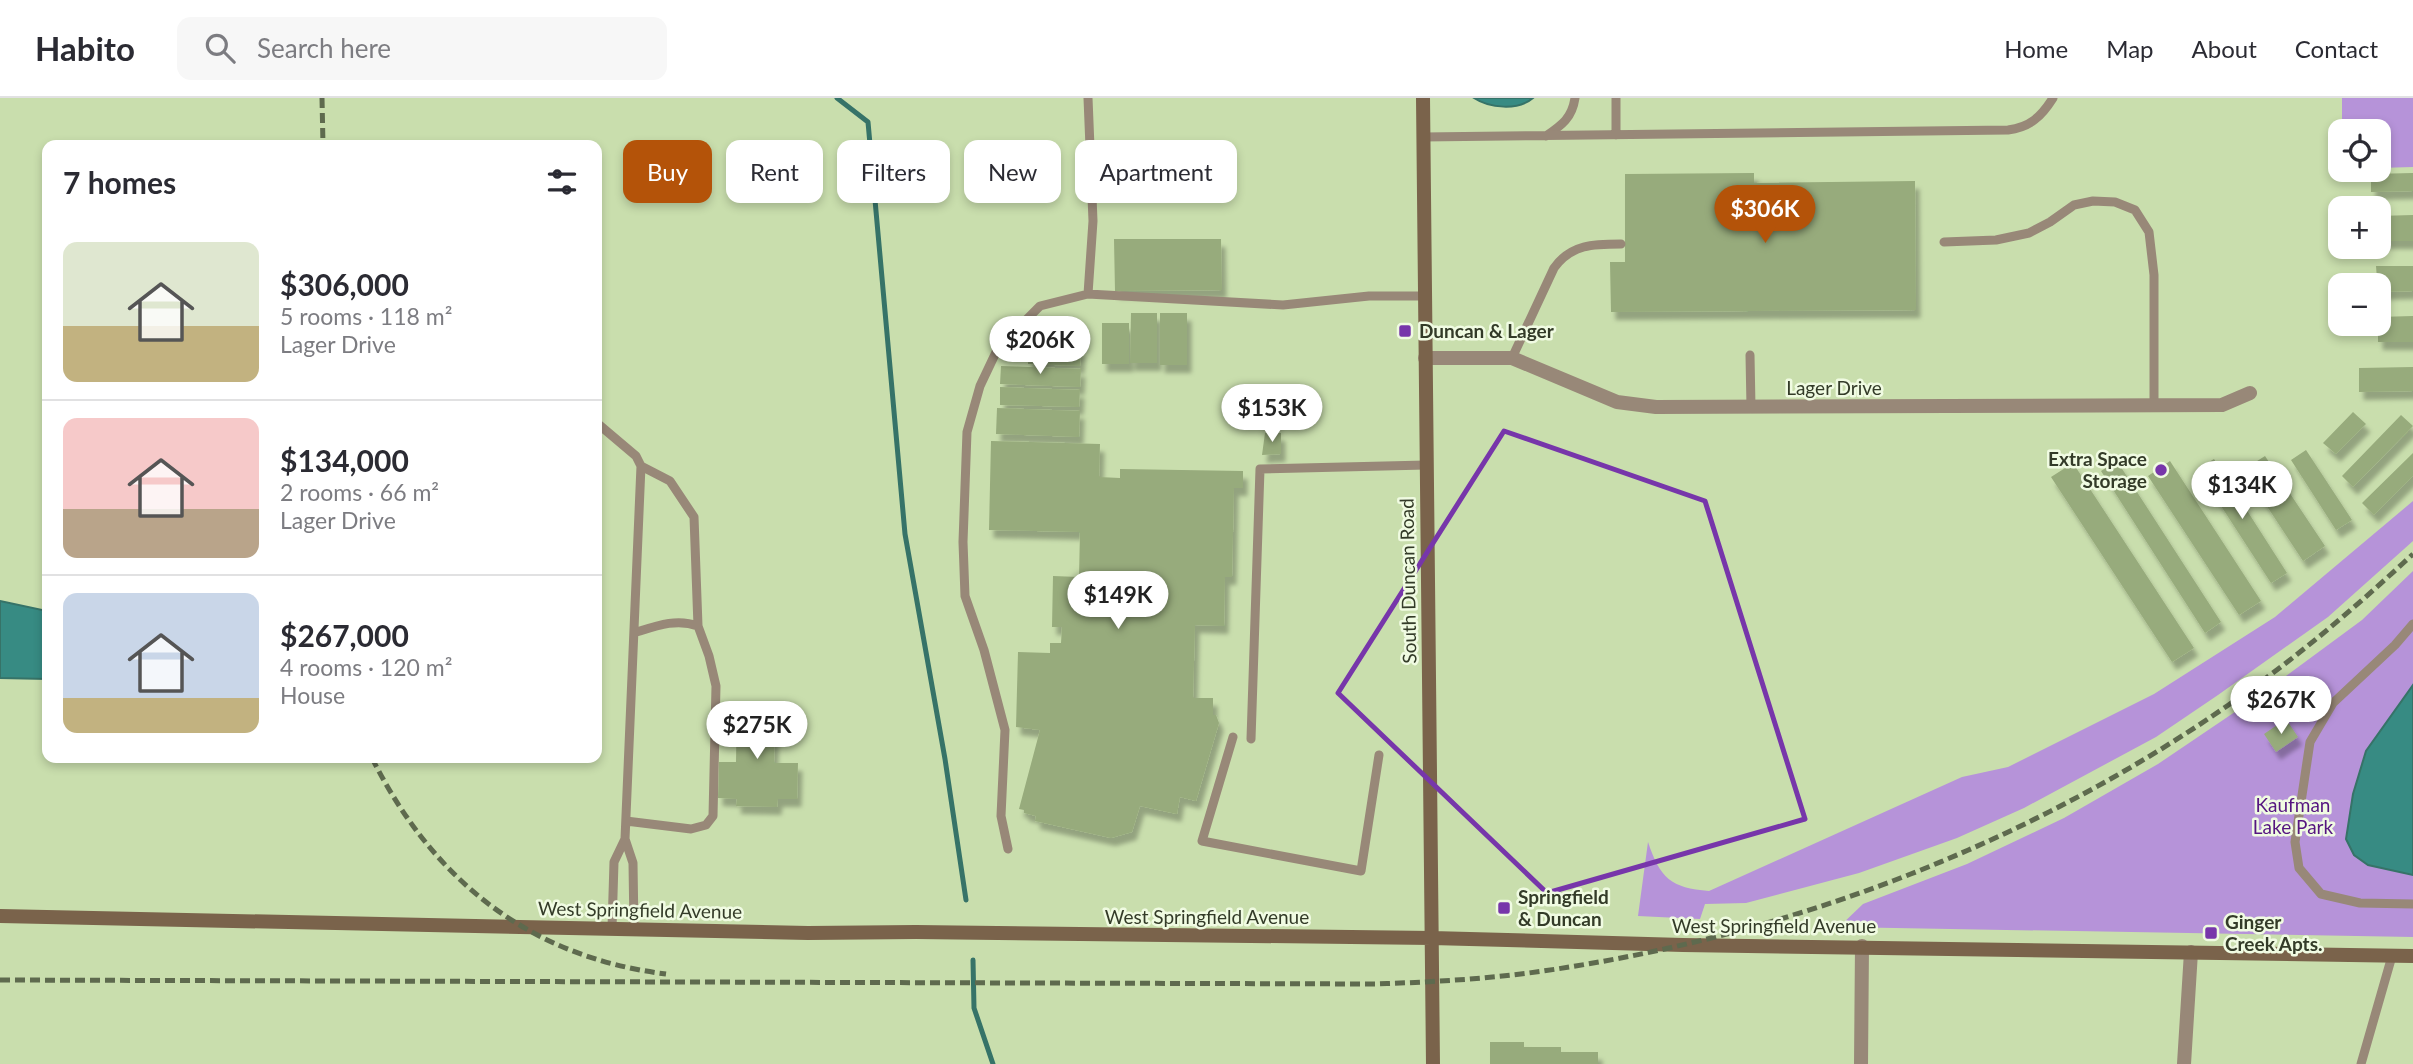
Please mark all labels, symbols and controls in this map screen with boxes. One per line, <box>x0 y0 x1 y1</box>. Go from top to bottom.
search box <box>177 17 667 80</box>
text: Habito <box>35 28 135 68</box>
icon: search <box>201 29 239 67</box>
text: Search here <box>257 32 391 64</box>
text: Home <box>2004 34 2068 63</box>
text: Map <box>2106 34 2154 63</box>
text: About <box>2192 34 2257 63</box>
text: Contact <box>2295 34 2378 63</box>
map controls <box>2328 119 2391 336</box>
button: locate <box>2328 119 2391 182</box>
chip: Buy <box>623 140 712 203</box>
chip: Rent <box>726 140 823 203</box>
chip: Filters <box>837 140 950 203</box>
chip: New <box>964 140 1061 203</box>
chip: Apartment <box>1075 140 1237 203</box>
icon: filters <box>543 163 581 201</box>
text: 7 homes <box>63 164 176 200</box>
pin: $306K <box>1716 186 1814 245</box>
text: $306K <box>1730 194 1800 222</box>
button: + <box>2328 196 2391 259</box>
text: $306,000 <box>280 266 409 302</box>
icon: home <box>119 270 203 354</box>
button: − <box>2328 273 2391 336</box>
text: 5 rooms · 118 m² <box>280 302 452 330</box>
pin: $206K <box>991 316 1089 376</box>
place label: Duncan & Lager <box>1419 319 1555 342</box>
marker: Duncan & Lager <box>1397 323 1413 339</box>
text: $206K <box>1005 325 1075 353</box>
text: Lager Drive <box>280 330 396 358</box>
street label: Lager Drive <box>1786 376 1882 399</box>
pin: $153K <box>1223 384 1321 444</box>
text: $153K <box>1237 393 1307 421</box>
text: $134,000 <box>280 442 409 478</box>
icon: home <box>119 446 203 530</box>
place label: Extra Space Storage <box>2048 447 2147 492</box>
marker: Extra Space Storage <box>2153 462 2169 478</box>
pin: $134K <box>2193 462 2291 521</box>
text: $134K <box>2207 470 2277 498</box>
text: 2 rooms · 66 m² <box>280 478 439 506</box>
street label: South Duncan Road <box>1395 498 1420 664</box>
text: Lager Drive <box>280 506 396 534</box>
pin: $149K <box>1069 572 1167 631</box>
text: $149K <box>1083 580 1153 608</box>
text: $267,000 <box>280 617 409 653</box>
icon: home <box>119 621 203 705</box>
text: 4 rooms · 120 m² <box>280 653 452 681</box>
pin: $267K <box>2232 676 2330 736</box>
text: House <box>280 681 345 709</box>
text: $267K <box>2246 685 2316 713</box>
pin: $275K <box>708 702 806 761</box>
text: $275K <box>722 710 792 738</box>
park label: Kaufman Lake Park <box>2253 793 2334 838</box>
place label: Springfield & Duncan <box>1518 885 1609 930</box>
street label: West Springfield Avenue <box>538 896 742 923</box>
marker: Springfield & Duncan <box>1496 900 1512 916</box>
street label: West Springfield Avenue <box>1105 905 1309 928</box>
place label: Ginger Creek Apts. <box>2225 910 2323 955</box>
street label: West Springfield Avenue <box>1672 914 1876 937</box>
marker: Ginger Creek Apts. <box>2203 925 2219 941</box>

